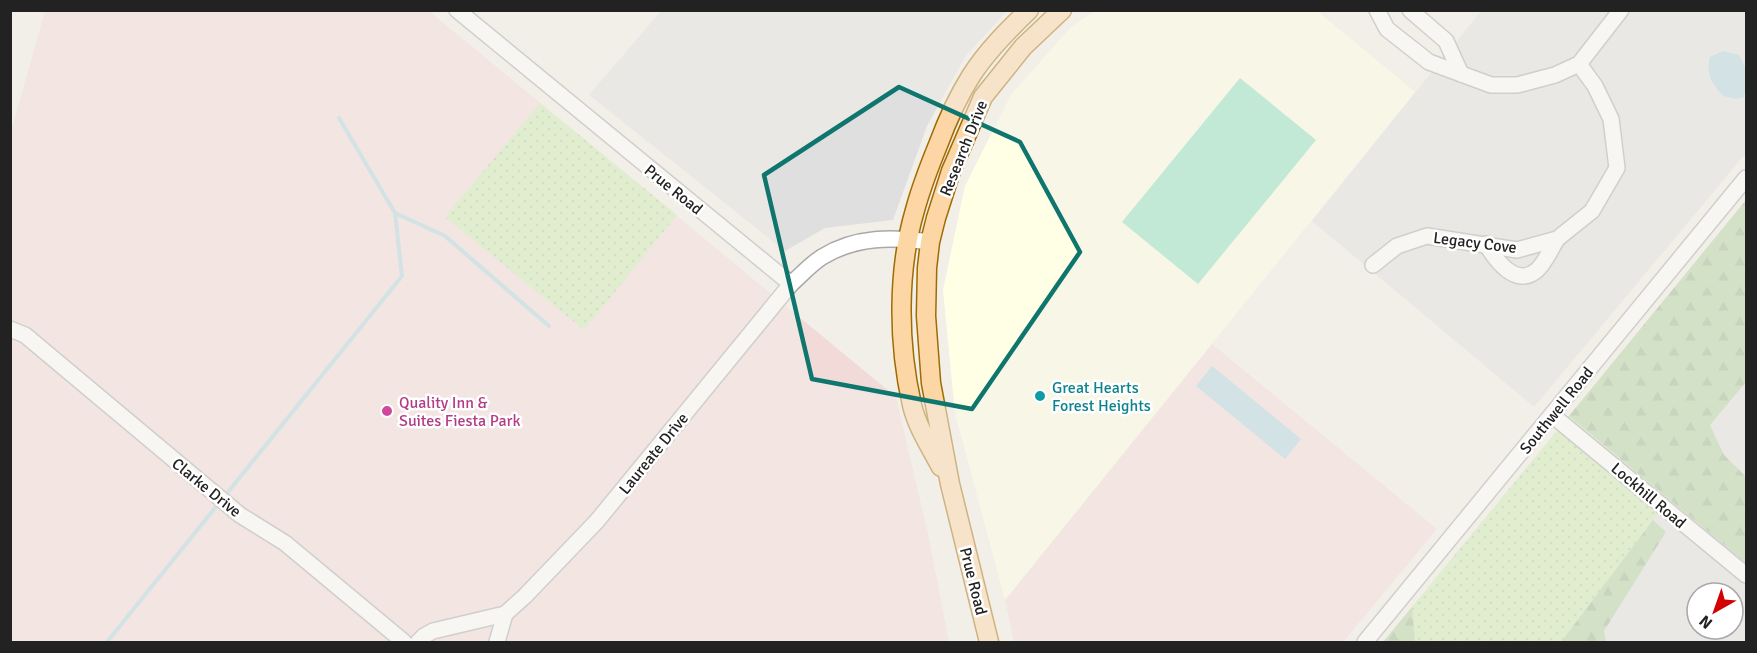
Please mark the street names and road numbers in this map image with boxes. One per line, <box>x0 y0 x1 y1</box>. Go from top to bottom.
street label: Research Drive <box>936 97 992 199</box>
street label: Prue Road <box>640 160 707 219</box>
street label: Legacy Cove <box>1432 228 1518 258</box>
street label: Southwell Road <box>1516 363 1598 458</box>
street label: Laureate Drive <box>615 409 693 499</box>
street label: Clarke Drive <box>168 454 245 522</box>
street label: Lockhill Road <box>1607 459 1690 533</box>
street label: Prue Road <box>955 545 991 617</box>

